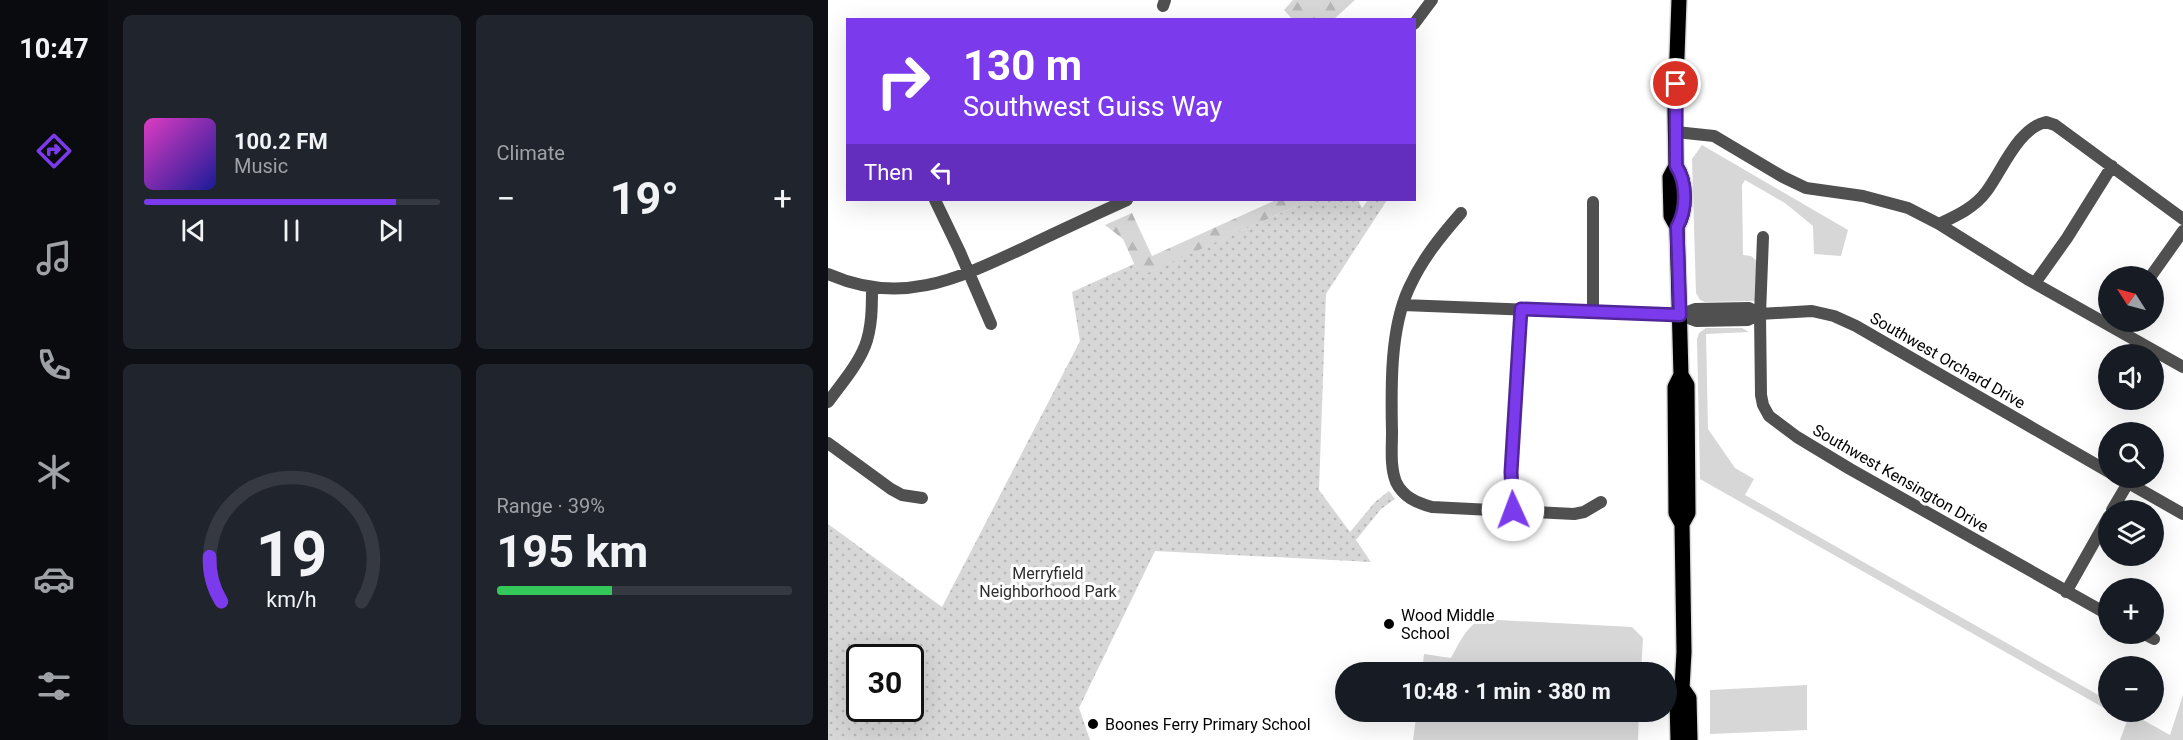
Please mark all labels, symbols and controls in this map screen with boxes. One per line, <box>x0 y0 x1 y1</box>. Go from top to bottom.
text: 10:47 <box>19 33 89 65</box>
text: 130 m <box>963 41 1082 90</box>
icon: right <box>864 42 942 120</box>
pin <box>1650 58 1701 109</box>
icon: arrive <box>1659 67 1692 100</box>
text: Southwest Guiss Way <box>963 91 1222 123</box>
text: 100.2 FM <box>234 129 328 154</box>
icon: directions <box>33 130 75 172</box>
text: Climate <box>497 141 565 165</box>
text: Music <box>234 154 288 178</box>
icon: left <box>925 156 958 189</box>
text: Then <box>864 160 913 185</box>
text: 19° <box>610 172 679 225</box>
text: − <box>497 179 515 218</box>
text: + <box>773 179 792 218</box>
icon: previous <box>177 214 210 247</box>
icon: pause <box>275 214 308 247</box>
icon: next <box>374 214 407 247</box>
icon: music <box>33 237 75 279</box>
north arrow <box>2098 266 2164 332</box>
map controls <box>2098 266 2164 722</box>
street label: Southwest Orchard Drive <box>1867 308 2029 413</box>
icon: phone <box>33 344 75 386</box>
button: sound <box>2098 344 2164 410</box>
street label: Southwest Kensington Drive <box>1810 420 1992 537</box>
button: search <box>2098 422 2164 488</box>
icon: climate <box>33 451 75 493</box>
position arrow <box>1481 478 1545 542</box>
text: Range · 39% <box>497 494 605 518</box>
button: layers <box>2098 500 2164 566</box>
text: 19 <box>256 518 328 591</box>
text: 195 km <box>497 525 648 578</box>
icon: car <box>33 558 75 600</box>
park label: Merryfield Neighborhood Park <box>979 564 1118 601</box>
button: + <box>2098 578 2164 644</box>
text: km/h <box>267 587 317 612</box>
place label: Wood Middle School <box>1401 606 1494 643</box>
marker: Wood Middle School <box>1382 617 1396 631</box>
speed limit sign: 30 <box>846 644 924 722</box>
button: − <box>2098 656 2164 722</box>
icon: filters <box>33 665 75 707</box>
text: 10:48 · 1 min · 380 m <box>1401 679 1611 704</box>
place label: Boones Ferry Primary School <box>1105 715 1311 734</box>
marker: Boones Ferry Primary School <box>1086 717 1100 731</box>

